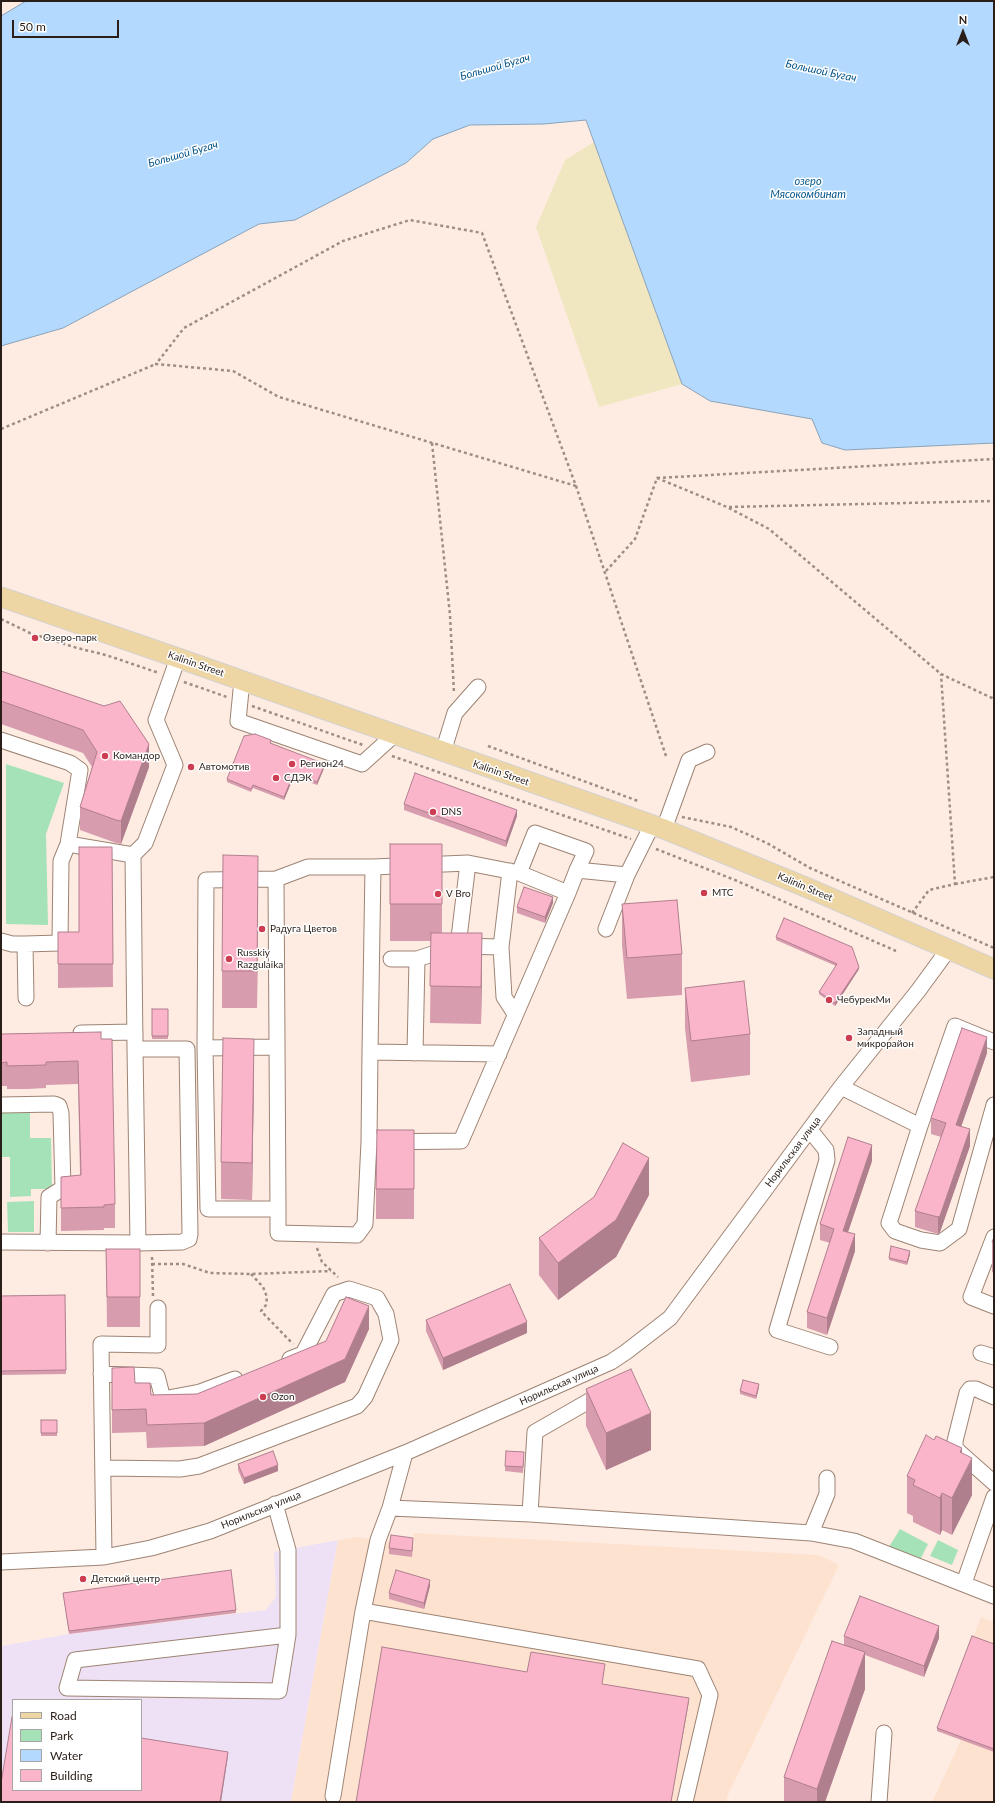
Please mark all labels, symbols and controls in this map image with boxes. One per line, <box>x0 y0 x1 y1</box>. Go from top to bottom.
scale bar <box>14 12 121 38</box>
north arrow <box>943 12 983 52</box>
text: N <box>959 13 967 26</box>
text: 50 m <box>19 19 46 34</box>
water label: Большой Бугач <box>459 51 531 83</box>
water label: Большой Бугач <box>784 57 858 85</box>
water label: Большой Бугач <box>147 138 219 170</box>
water label: озеро Мясокомбинат <box>770 174 846 200</box>
place label: Озеро-парк <box>43 632 97 644</box>
marker: Озеро-парк <box>30 633 40 643</box>
street label: Kalinin Street <box>166 649 226 679</box>
place label: Командор <box>113 750 160 762</box>
marker: Командор <box>100 751 110 761</box>
place label: Регион24 <box>300 758 344 770</box>
street label: Kalinin Street <box>471 758 531 788</box>
marker: Регион24 <box>287 759 297 769</box>
place label: Автомотив <box>199 761 249 773</box>
marker: Автомотив <box>186 762 196 772</box>
place label: СДЭК <box>284 772 312 784</box>
marker: СДЭК <box>271 773 281 783</box>
place label: DNS <box>441 806 462 818</box>
marker: DNS <box>428 807 438 817</box>
street label: Kalinin Street <box>776 870 834 904</box>
place label: МТС <box>712 887 734 899</box>
place label: V Bro <box>446 888 471 900</box>
marker: МТС <box>699 888 709 898</box>
marker: V Bro <box>433 889 443 899</box>
place label: Радуга Цветов <box>270 923 337 935</box>
marker: Радуга Цветов <box>257 924 267 934</box>
place label: Russkiy Razgulaika <box>237 947 283 970</box>
marker: Russkiy Razgulaika <box>224 954 234 964</box>
place label: ЧебурекМи <box>837 994 891 1006</box>
marker: ЧебурекМи <box>824 995 834 1005</box>
place label: Западный микрорайон <box>857 1026 914 1050</box>
marker: Западный микрорайон <box>844 1033 854 1043</box>
street label: Норильская улица <box>763 1114 823 1190</box>
street label: Норильская улица <box>518 1362 600 1408</box>
place label: Ozon <box>271 1391 295 1403</box>
marker: Ozon <box>258 1392 268 1402</box>
street label: Норильская улица <box>219 1489 303 1531</box>
place label: Детский центр <box>91 1573 160 1585</box>
marker: Детский центр <box>78 1574 88 1584</box>
legend <box>12 1699 142 1791</box>
text: Road <box>50 1708 77 1723</box>
text: Park <box>50 1728 73 1743</box>
text: Water <box>50 1748 83 1763</box>
text: Building <box>50 1768 93 1783</box>

